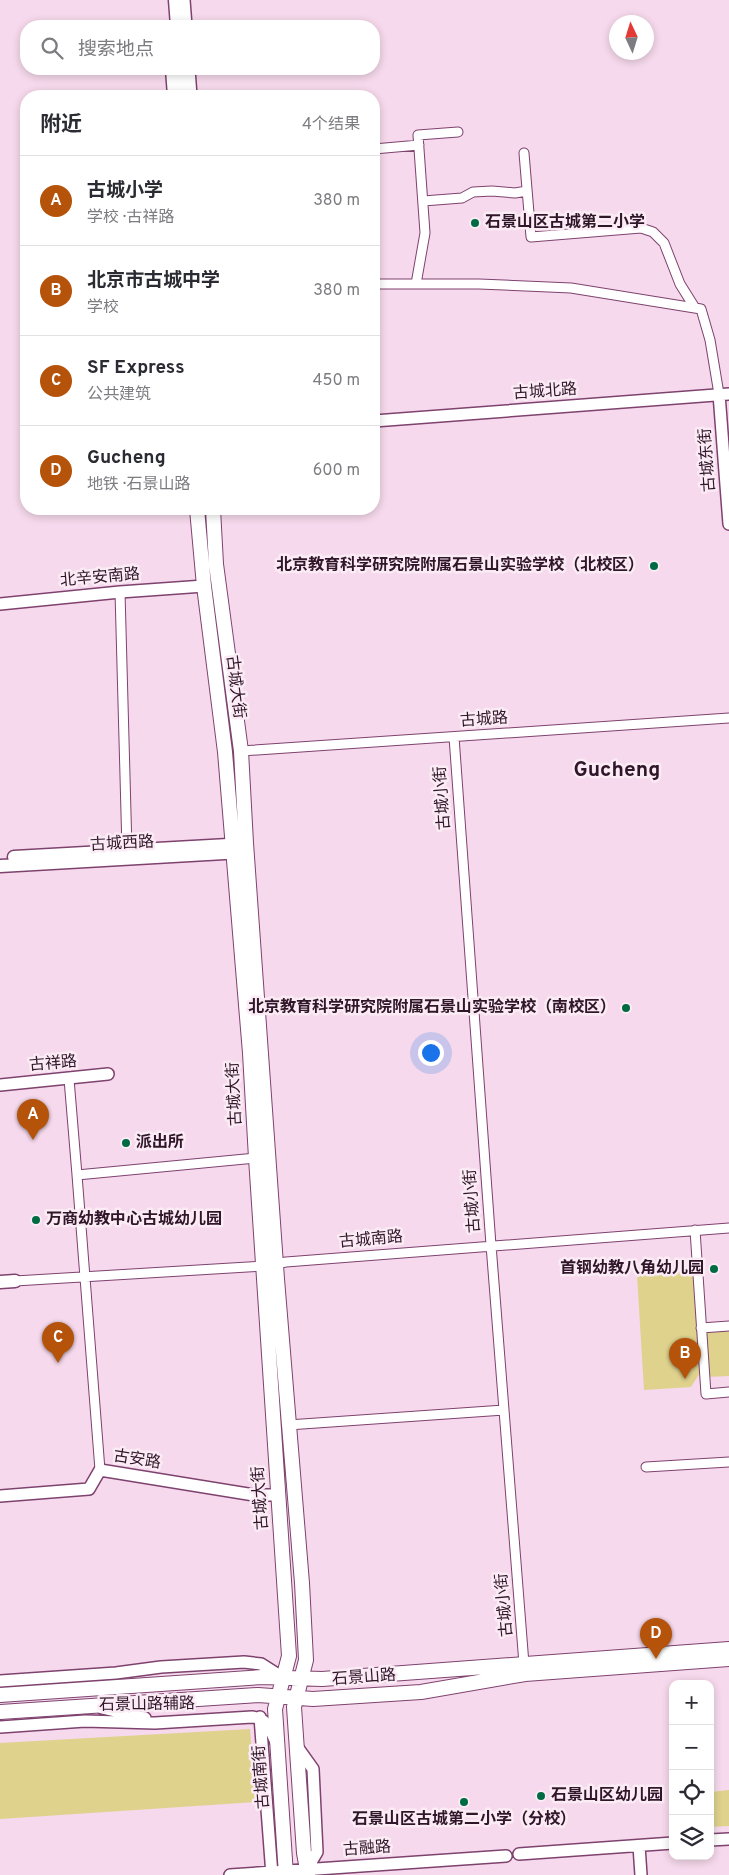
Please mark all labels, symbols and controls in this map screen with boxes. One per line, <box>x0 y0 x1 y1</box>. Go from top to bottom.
north arrow <box>609 15 654 60</box>
search box <box>20 20 380 75</box>
icon: search <box>38 34 66 62</box>
text: 搜索地点 <box>78 38 154 62</box>
text: 附近 <box>40 112 82 139</box>
text: 4个结果 <box>302 115 360 135</box>
text: 古城小学 <box>87 179 163 203</box>
text: A <box>50 191 62 211</box>
text: 380 m <box>313 191 360 211</box>
text: 学校 · 古祥路 <box>87 208 175 228</box>
place label: 石景山区古城第二小学 <box>485 212 645 233</box>
marker: 石景山区古城第二小学 <box>469 217 481 229</box>
text: 北京市古城中学 <box>87 269 220 293</box>
text: B <box>50 281 62 301</box>
text: 380 m <box>313 281 360 301</box>
text: 学校 <box>87 298 119 318</box>
text: SF Express <box>87 356 185 380</box>
text: C <box>51 371 61 391</box>
text: 450 m <box>313 371 360 391</box>
street label: 古城北路 <box>512 380 578 404</box>
text: 公共建筑 <box>87 385 151 405</box>
street label: 古城东街 <box>696 427 720 493</box>
text: Gucheng <box>87 446 166 470</box>
text: D <box>50 461 62 481</box>
text: 600 m <box>313 461 360 481</box>
text: 地铁 · 石景山路 <box>87 475 191 495</box>
place label: 北京教育科学研究院附属石景山实验学校（北校区） <box>276 555 644 576</box>
marker: 北京教育科学研究院附属石景山实验学校（北校区） <box>648 560 660 572</box>
street label: 北辛安南路 <box>59 565 141 591</box>
street label: 古城大街 <box>221 654 249 720</box>
street label: 古城路 <box>459 708 509 732</box>
district label: Gucheng <box>574 757 660 784</box>
street label: 古城小街 <box>431 765 455 831</box>
street label: 古城西路 <box>90 832 154 856</box>
place label: 北京教育科学研究院附属石景山实验学校（南校区） <box>248 997 616 1018</box>
marker: 北京教育科学研究院附属石景山实验学校（南校区） <box>620 1002 632 1014</box>
your location <box>418 1040 444 1066</box>
street label: 古祥路 <box>28 1052 78 1076</box>
street label: 古城大街 <box>223 1062 247 1126</box>
pin: A <box>17 1099 49 1140</box>
place label: 派出所 <box>136 1133 184 1153</box>
marker: 派出所 <box>120 1137 132 1149</box>
street label: 古城小街 <box>461 1168 485 1234</box>
place label: 万商幼教中心古城幼儿园 <box>46 1209 222 1230</box>
marker: 万商幼教中心古城幼儿园 <box>30 1214 42 1226</box>
street label: 古城南路 <box>338 1227 404 1253</box>
place label: 首钢幼教八角幼儿园 <box>560 1258 704 1279</box>
marker: 首钢幼教八角幼儿园 <box>708 1263 720 1275</box>
pin: C <box>42 1322 74 1363</box>
pin: B <box>669 1338 701 1379</box>
street label: 古安路 <box>112 1446 162 1474</box>
street label: 古城大街 <box>249 1465 273 1531</box>
street label: 古城小街 <box>492 1572 518 1638</box>
pin: D <box>640 1618 672 1659</box>
street label: 石景山路 <box>331 1666 397 1690</box>
map controls <box>669 1680 714 1860</box>
button: + <box>669 1680 714 1725</box>
street label: 石景山路辅路 <box>99 1694 195 1716</box>
button: − <box>669 1725 714 1770</box>
street label: 古城南街 <box>250 1744 274 1810</box>
button: locate <box>669 1770 714 1815</box>
place label: 石景山区幼儿园 <box>551 1785 663 1806</box>
marker: 石景山区幼儿园 <box>535 1790 547 1802</box>
marker: 石景山区古城第二小学（分校） <box>458 1796 470 1808</box>
place label: 石景山区古城第二小学（分校） <box>352 1809 576 1830</box>
button: layers <box>669 1815 714 1860</box>
street label: 古融路 <box>342 1837 392 1861</box>

